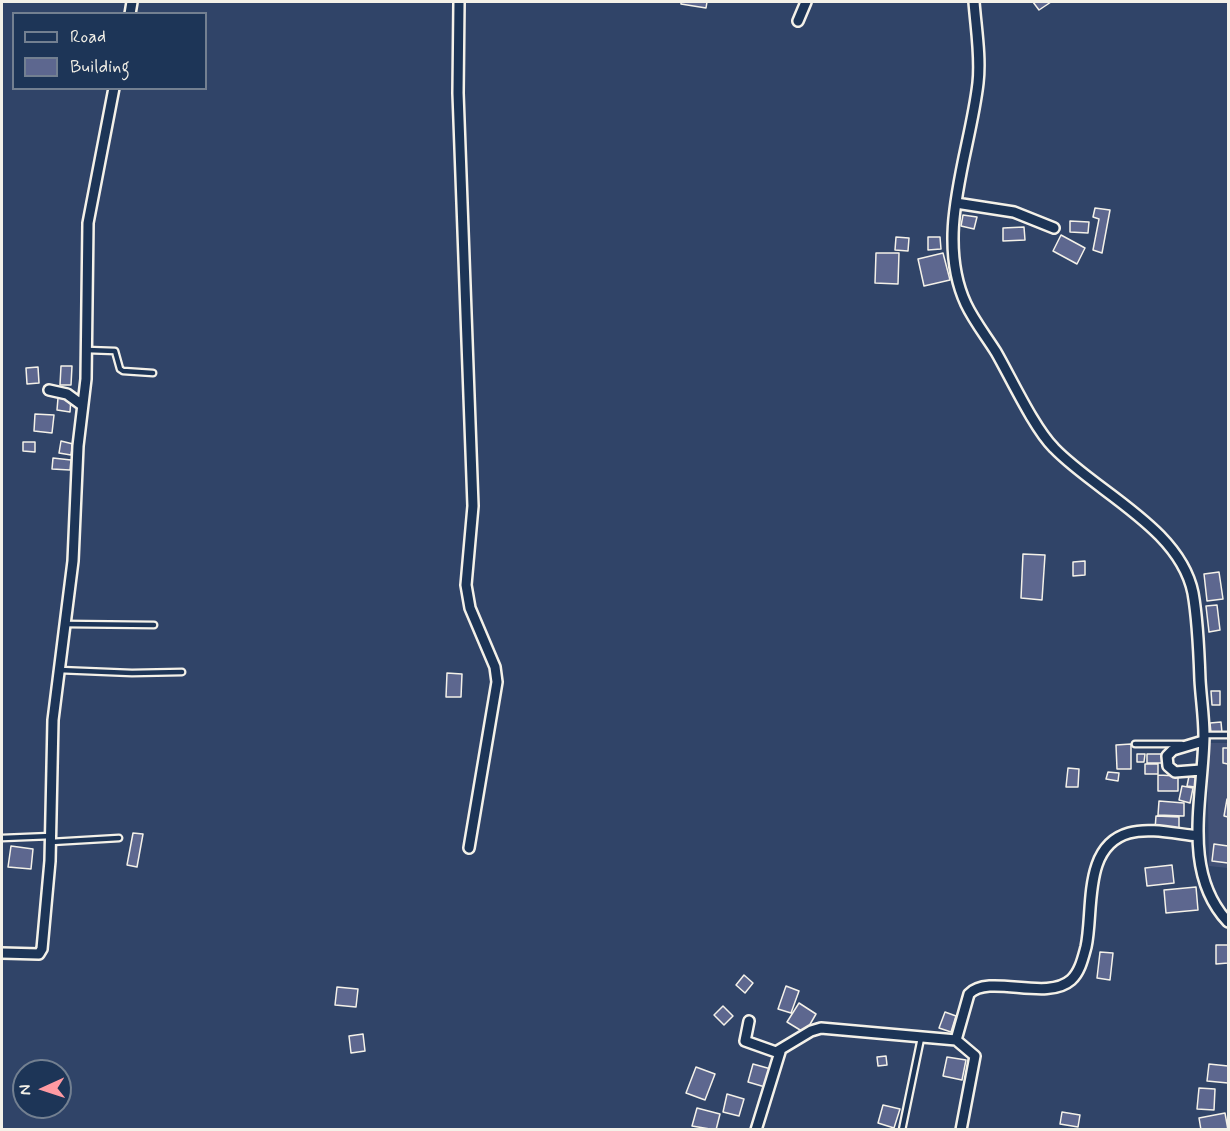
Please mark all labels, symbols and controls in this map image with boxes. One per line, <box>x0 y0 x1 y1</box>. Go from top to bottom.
legend <box>12 12 207 90</box>
text: Road <box>70 25 106 49</box>
text: Building <box>70 55 130 79</box>
north arrow <box>12 1059 72 1119</box>
text: N <box>15 1084 36 1096</box>

